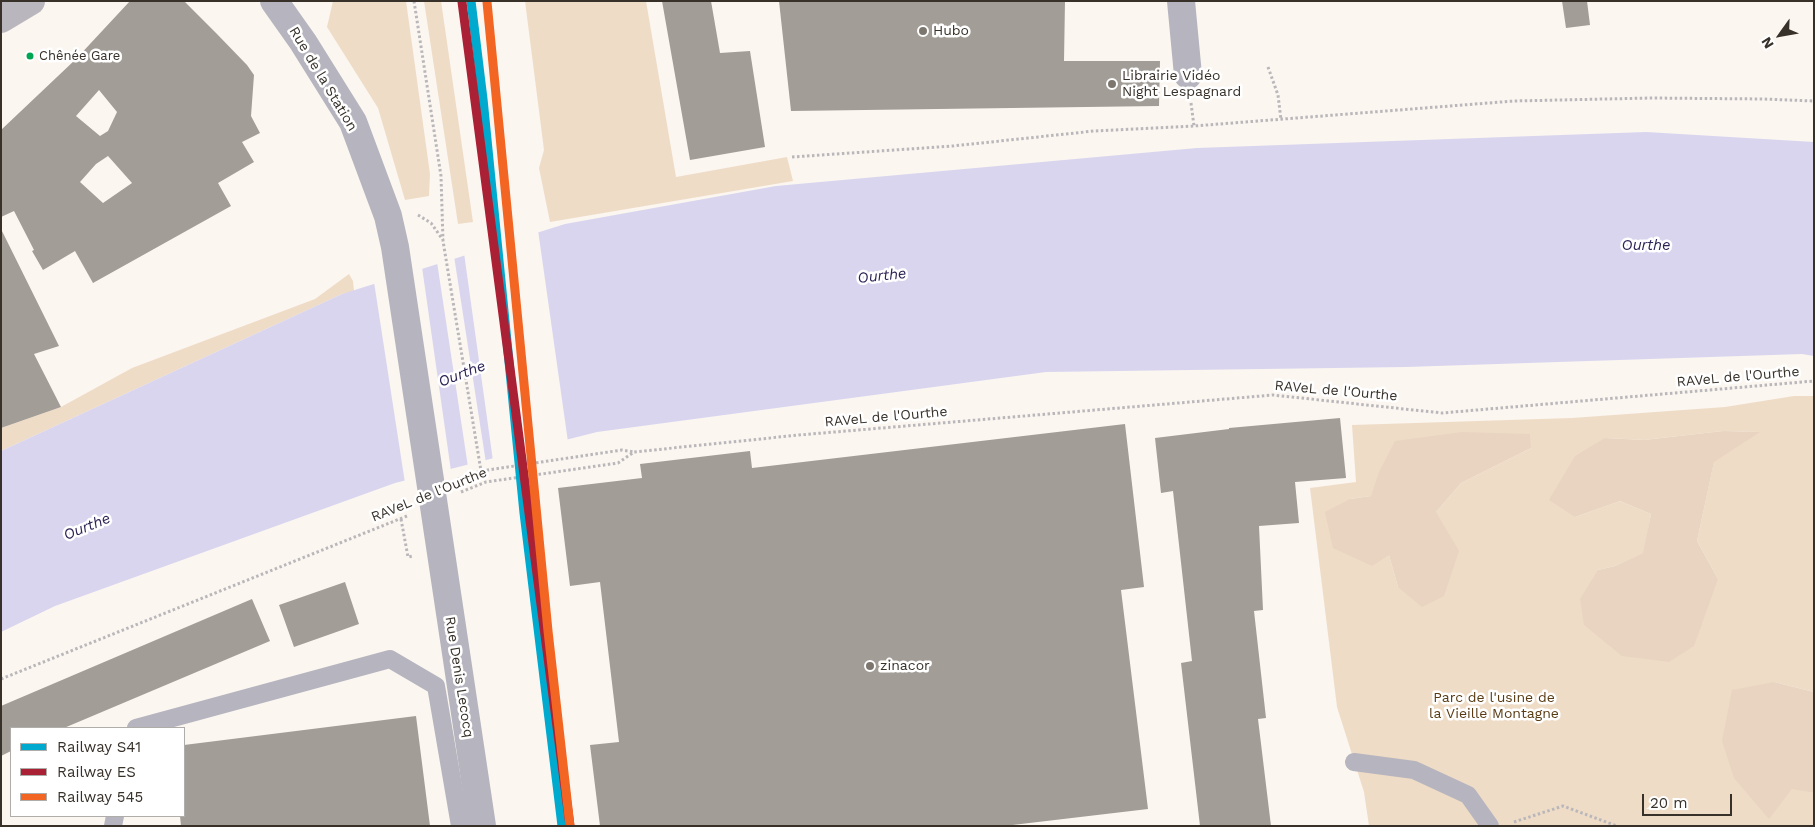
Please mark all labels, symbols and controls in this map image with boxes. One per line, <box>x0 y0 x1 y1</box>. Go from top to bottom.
north arrow <box>1755 10 1805 60</box>
place label: Hubo <box>933 23 969 39</box>
street label: Rue de la Station <box>285 24 361 134</box>
marker: Hubo <box>917 25 929 37</box>
text: N <box>1758 34 1777 52</box>
place label: Chênée Gare <box>39 48 120 64</box>
marker: Chênée Gare <box>25 51 35 61</box>
place label: Librairie Vidéo Night Lespagnard <box>1122 68 1241 100</box>
marker: Librairie Vidéo Night Lespagnard <box>1106 78 1118 90</box>
water label: Ourthe <box>1621 237 1671 255</box>
water label: Ourthe <box>857 264 907 288</box>
water label: Ourthe <box>436 357 488 391</box>
street label: RAVeL de l'Ourthe <box>1676 363 1800 391</box>
street label: RAVeL de l'Ourthe <box>1274 377 1398 405</box>
street label: RAVeL de l'Ourthe <box>824 403 948 431</box>
street label: RAVeL de l'Ourthe <box>369 464 489 526</box>
water label: Ourthe <box>61 509 113 545</box>
street label: Rue Denis Lecocq <box>441 615 477 739</box>
place label: zinacor <box>880 658 930 674</box>
marker: zinacor <box>864 660 876 672</box>
park label: Parc de l'usine de la Vieille Montagne <box>1429 690 1559 722</box>
legend <box>10 727 185 817</box>
text: Railway S41 <box>57 738 141 756</box>
text: Railway ES <box>57 763 136 781</box>
scale bar <box>1645 784 1735 816</box>
text: Railway 545 <box>57 788 143 806</box>
text: 20 m <box>1650 794 1688 812</box>

